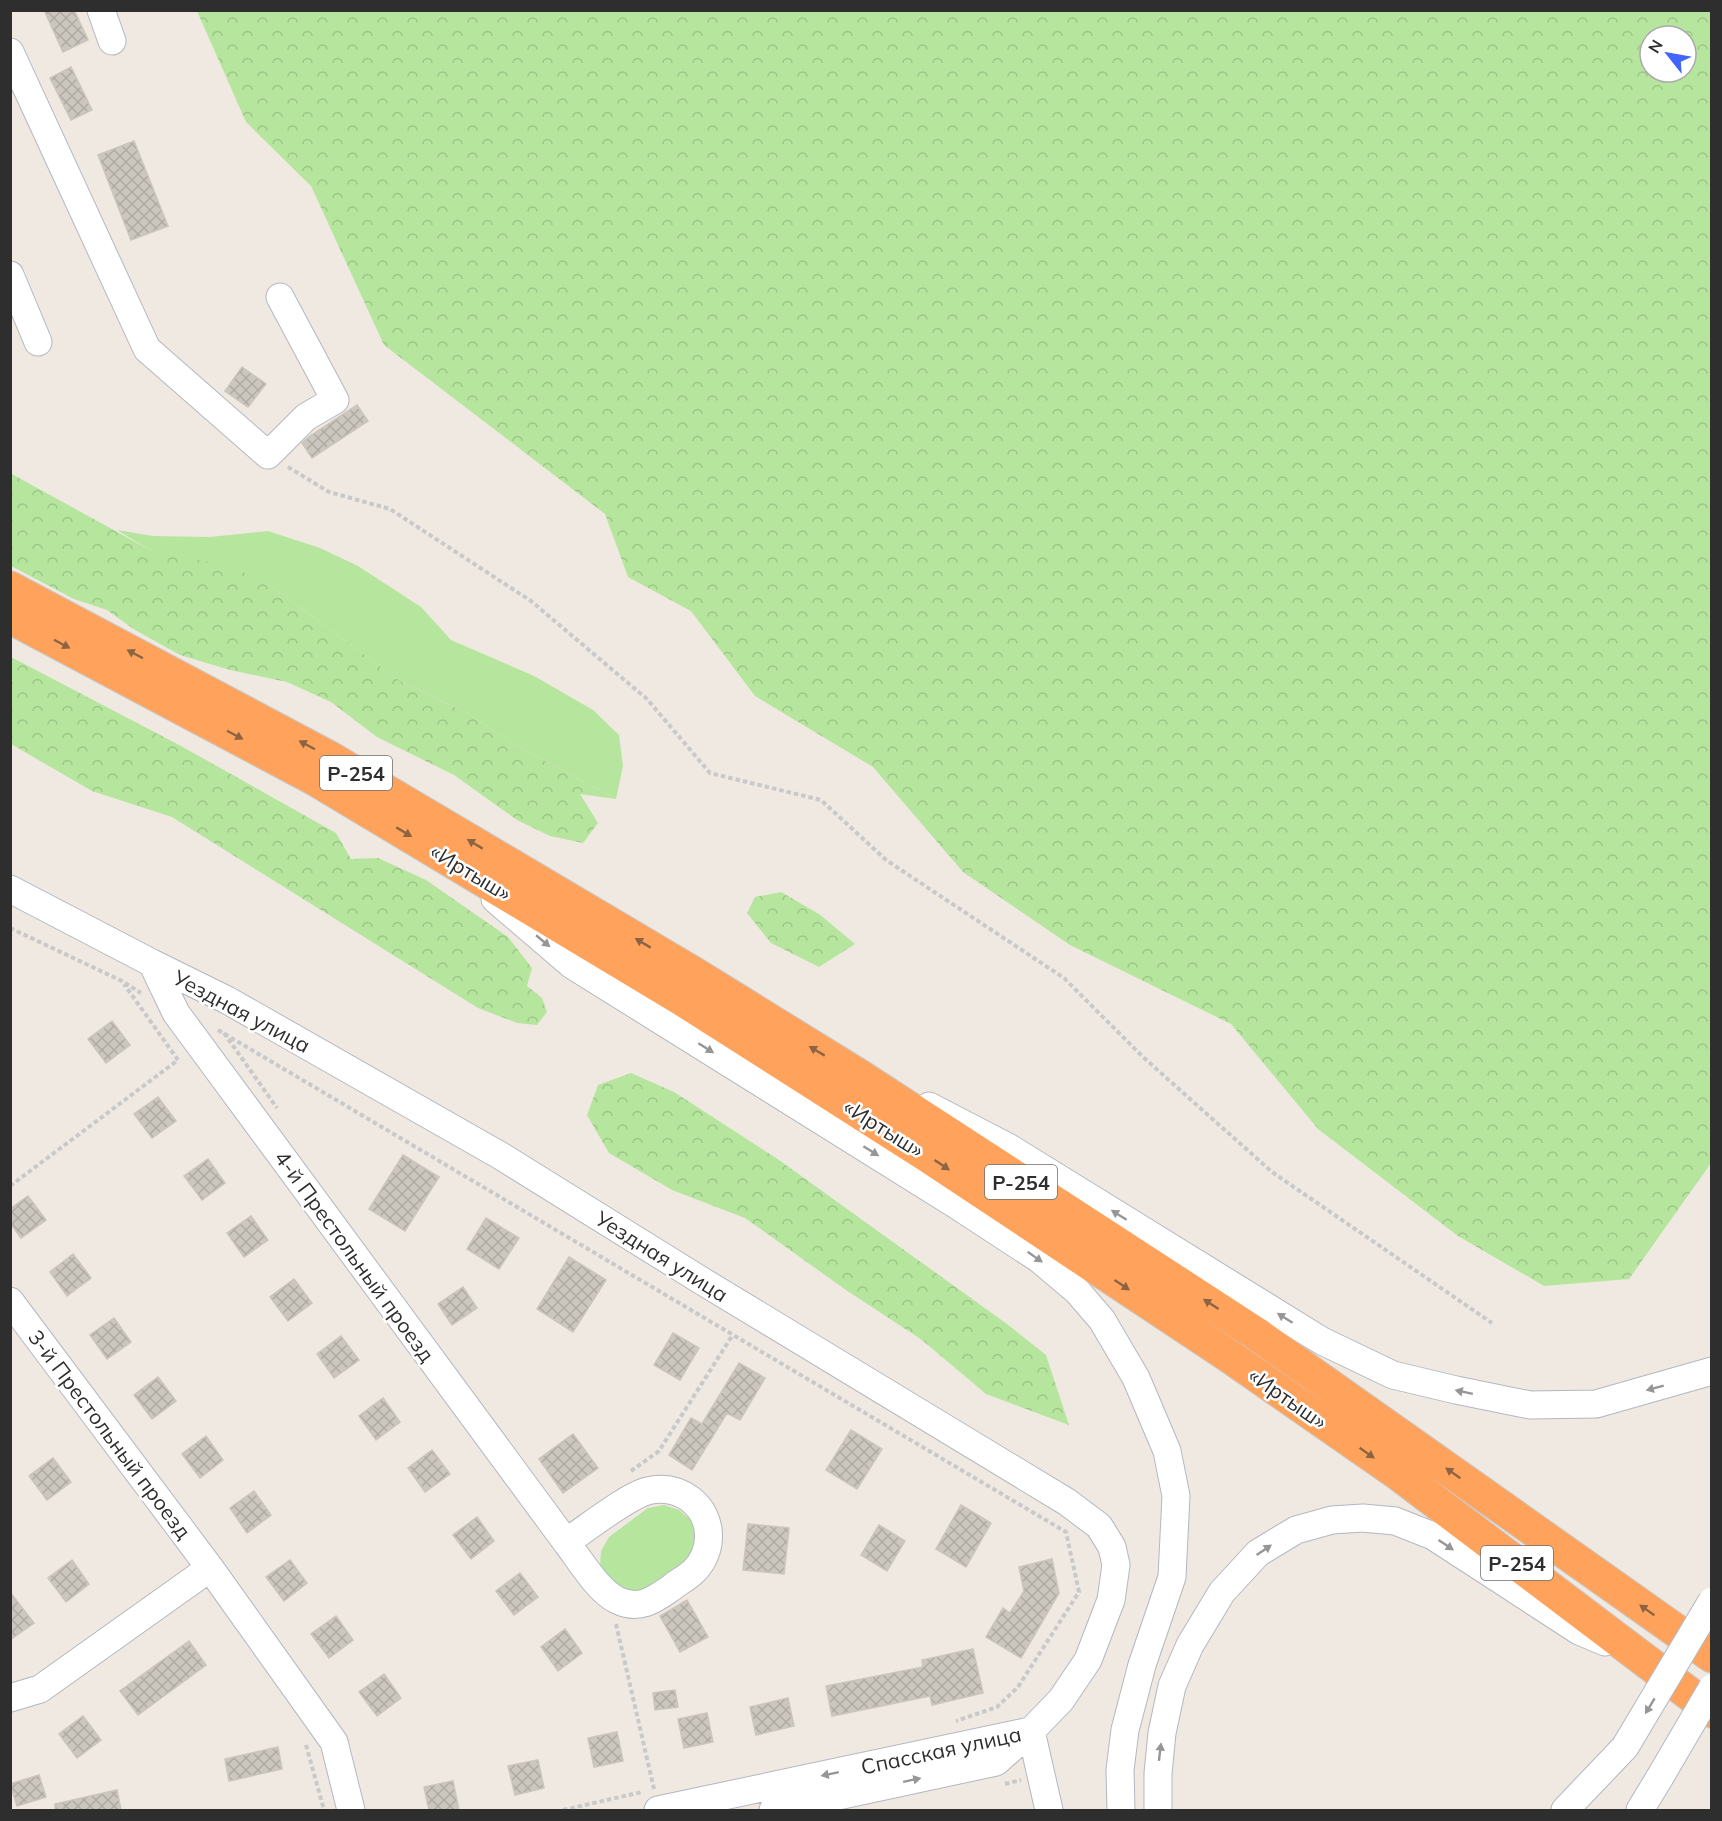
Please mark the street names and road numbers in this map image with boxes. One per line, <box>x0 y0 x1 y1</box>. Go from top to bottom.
road number: Р-254 <box>320 756 392 790</box>
street label: «Иртыш» <box>426 838 516 906</box>
street label: Уездная улица <box>168 963 315 1058</box>
street label: «Иртыш» <box>839 1093 929 1163</box>
street label: 4-й Престольный проезд <box>270 1145 441 1367</box>
road number: Р-254 <box>985 1165 1057 1199</box>
street label: Уездная улица <box>590 1204 733 1307</box>
street label: 3-й Престольный проезд <box>23 1324 197 1544</box>
street label: «Иртыш» <box>1244 1362 1332 1434</box>
road number: Р-254 <box>1481 1546 1553 1580</box>
street label: Спасская улица <box>858 1720 1024 1780</box>

